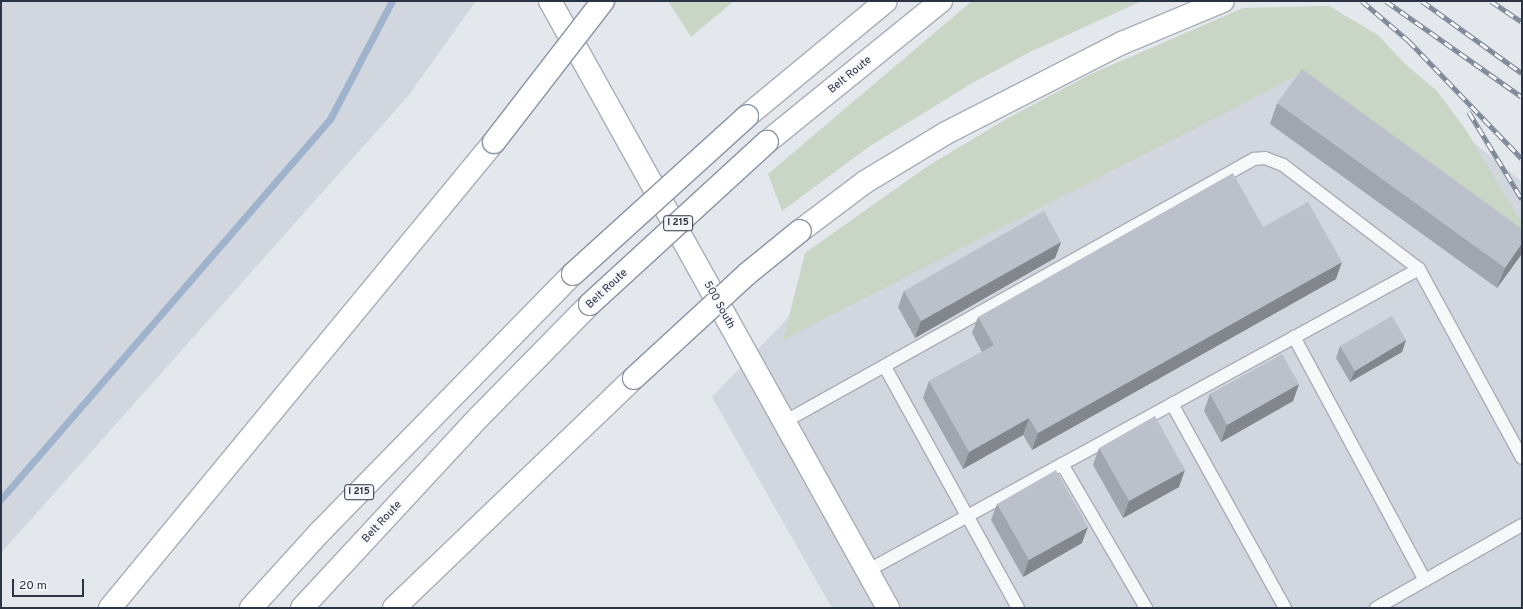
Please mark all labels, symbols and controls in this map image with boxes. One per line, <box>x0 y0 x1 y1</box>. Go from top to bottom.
street label: Belt Route <box>826 53 874 97</box>
road number: I 215 <box>663 215 693 231</box>
street label: Belt Route <box>583 266 631 312</box>
street label: 500 South <box>701 279 737 331</box>
road number: I 215 <box>344 484 374 500</box>
street label: Belt Route <box>359 498 405 546</box>
scale bar <box>14 571 86 597</box>
text: 20 m <box>19 578 47 594</box>

